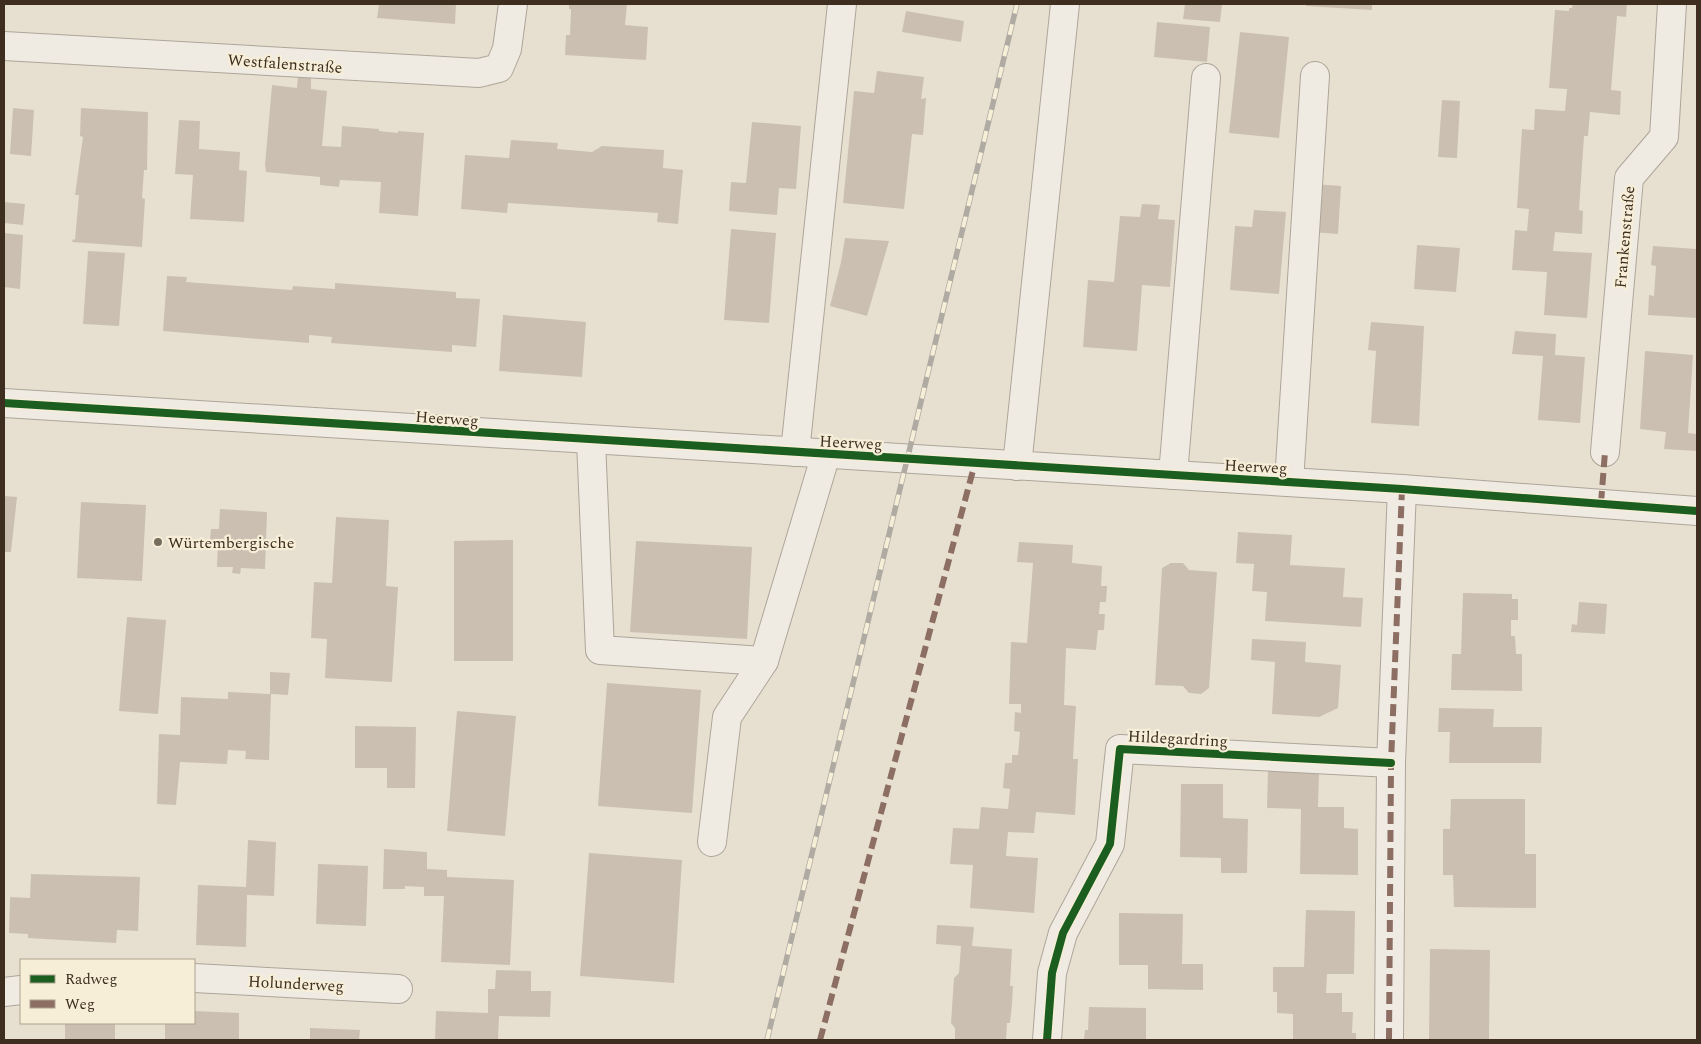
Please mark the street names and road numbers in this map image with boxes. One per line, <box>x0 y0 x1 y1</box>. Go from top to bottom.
street label: Westfalenstraße <box>227 48 343 80</box>
street label: Frankenstraße <box>1609 185 1641 289</box>
street label: Heerweg <box>414 405 479 433</box>
street label: Heerweg <box>819 429 883 457</box>
street label: Heerweg <box>1224 453 1288 481</box>
street label: Hildegardring <box>1127 724 1229 754</box>
street label: Holunderweg <box>247 969 345 998</box>

